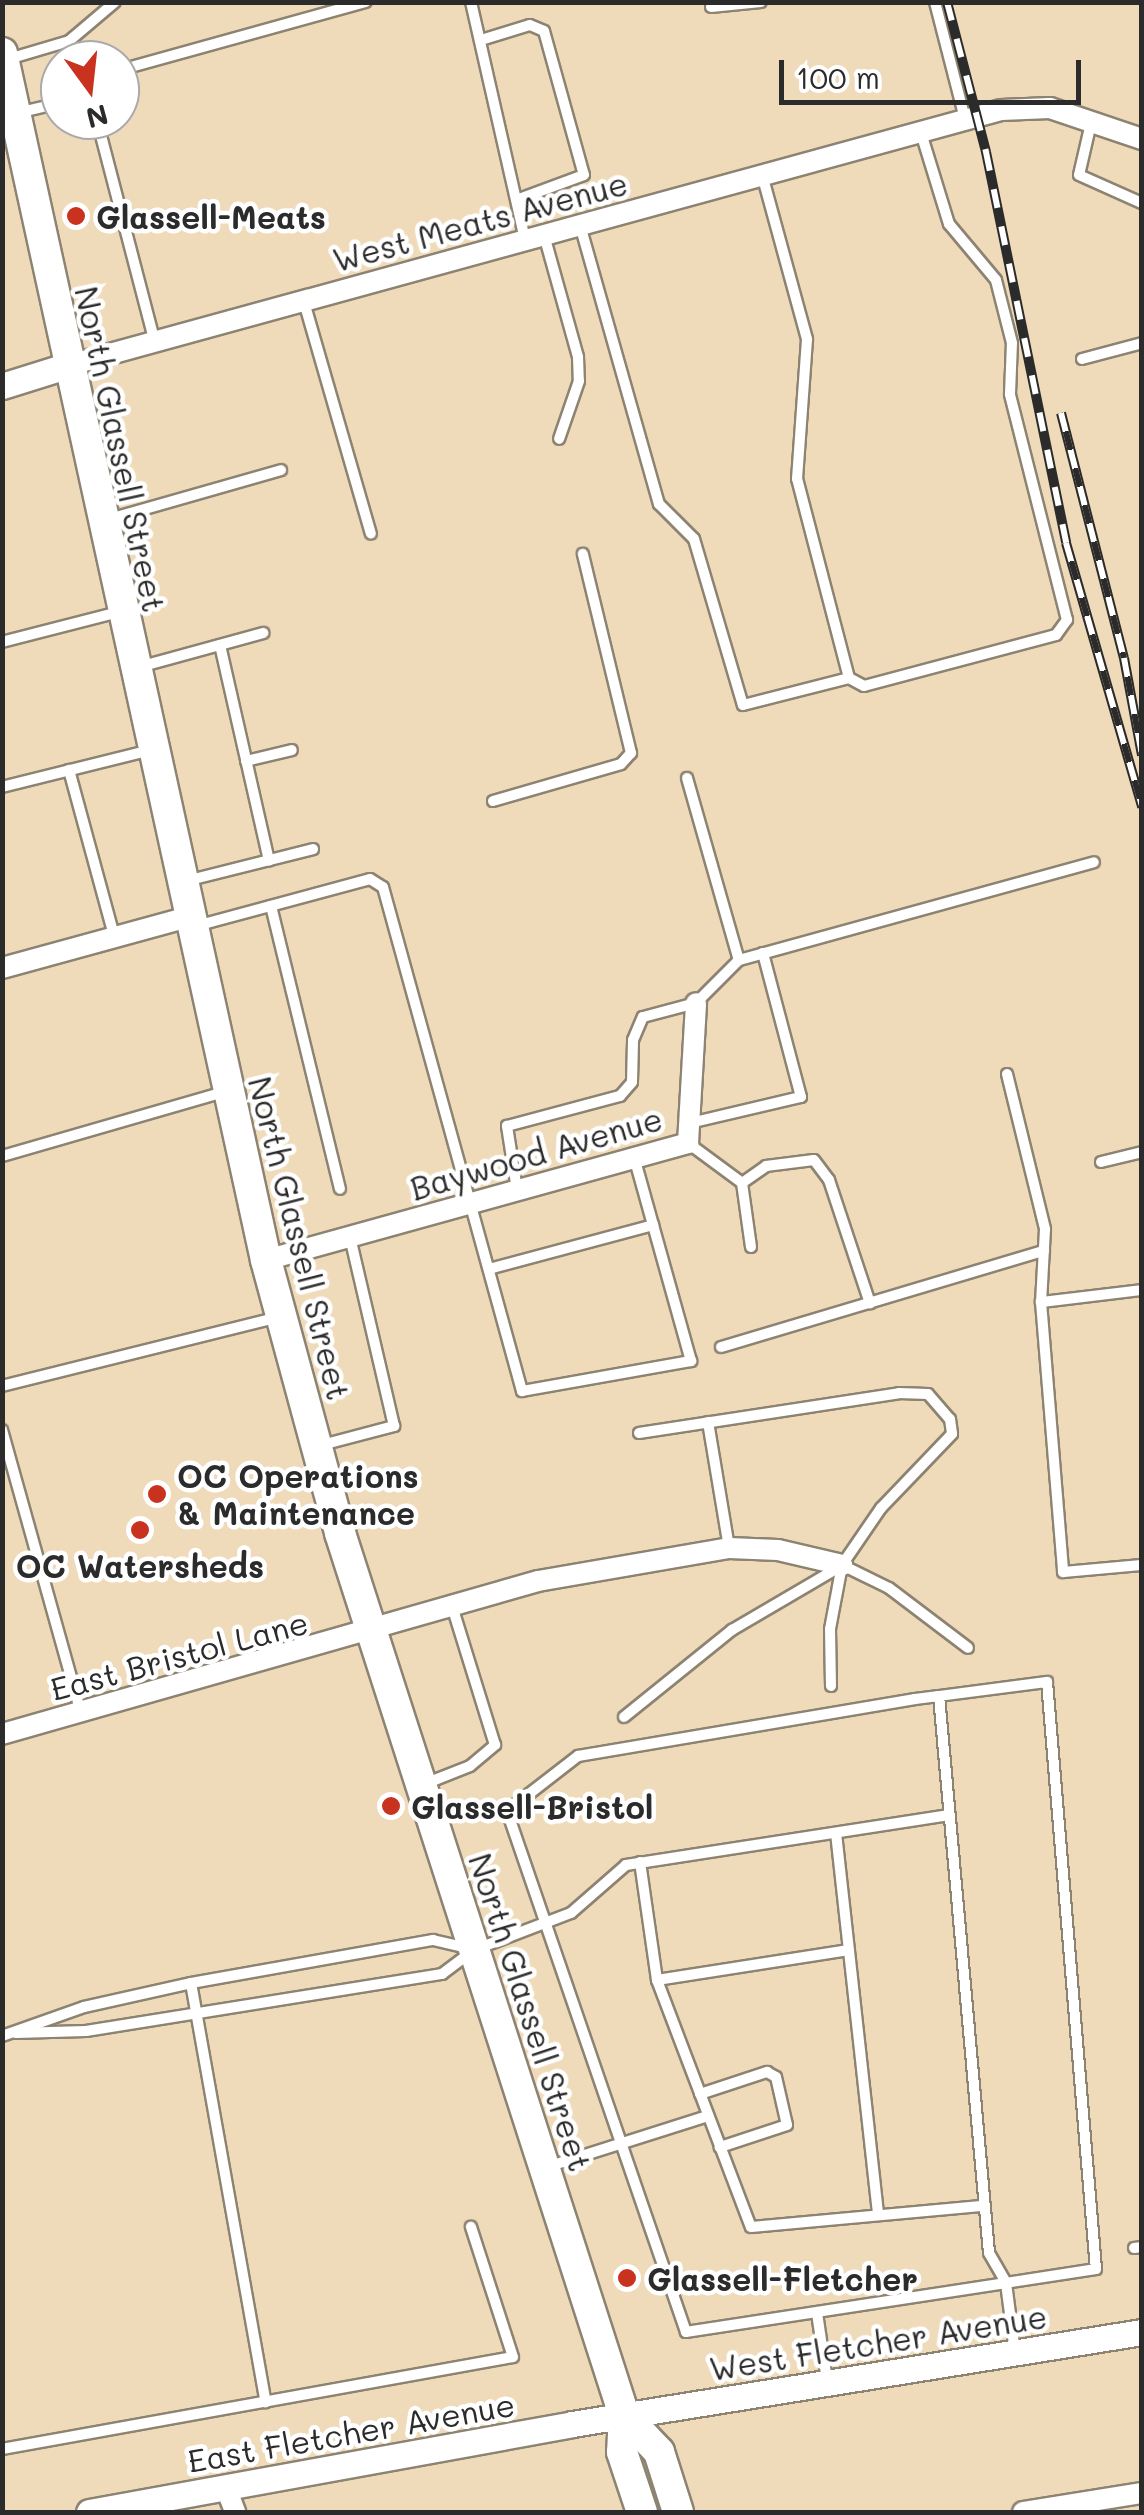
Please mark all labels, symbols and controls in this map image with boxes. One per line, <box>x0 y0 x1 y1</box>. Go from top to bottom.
north arrow <box>40 40 140 140</box>
scale bar <box>784 40 1086 102</box>
text: 100 m <box>796 57 880 97</box>
text: N <box>82 97 112 137</box>
street label: West Meats Avenue <box>328 163 632 279</box>
place label: Glassell-Meats <box>96 197 326 235</box>
marker: Glassell-Meats <box>65 205 87 227</box>
street label: North Glassell Street <box>68 283 174 615</box>
street label: North Glassell Street <box>241 1072 359 1404</box>
street label: Baywood Avenue <box>405 1099 667 1207</box>
place label: OC Operations & Maintenance <box>177 1457 419 1532</box>
marker: OC Operations & Maintenance <box>146 1483 168 1505</box>
marker: OC Watersheds <box>129 1519 151 1541</box>
place label: OC Watersheds <box>16 1546 264 1584</box>
street label: East Bristol Lane <box>46 1602 312 1708</box>
place label: Glassell-Bristol <box>411 1787 653 1825</box>
marker: Glassell-Bristol <box>380 1795 402 1817</box>
street label: North Glassell Street <box>461 1848 601 2176</box>
place label: Glassell-Fletcher <box>647 2259 918 2297</box>
marker: Glassell-Fletcher <box>616 2267 638 2289</box>
street label: West Fletcher Avenue <box>706 2296 1050 2388</box>
street label: East Fletcher Avenue <box>184 2384 518 2480</box>

